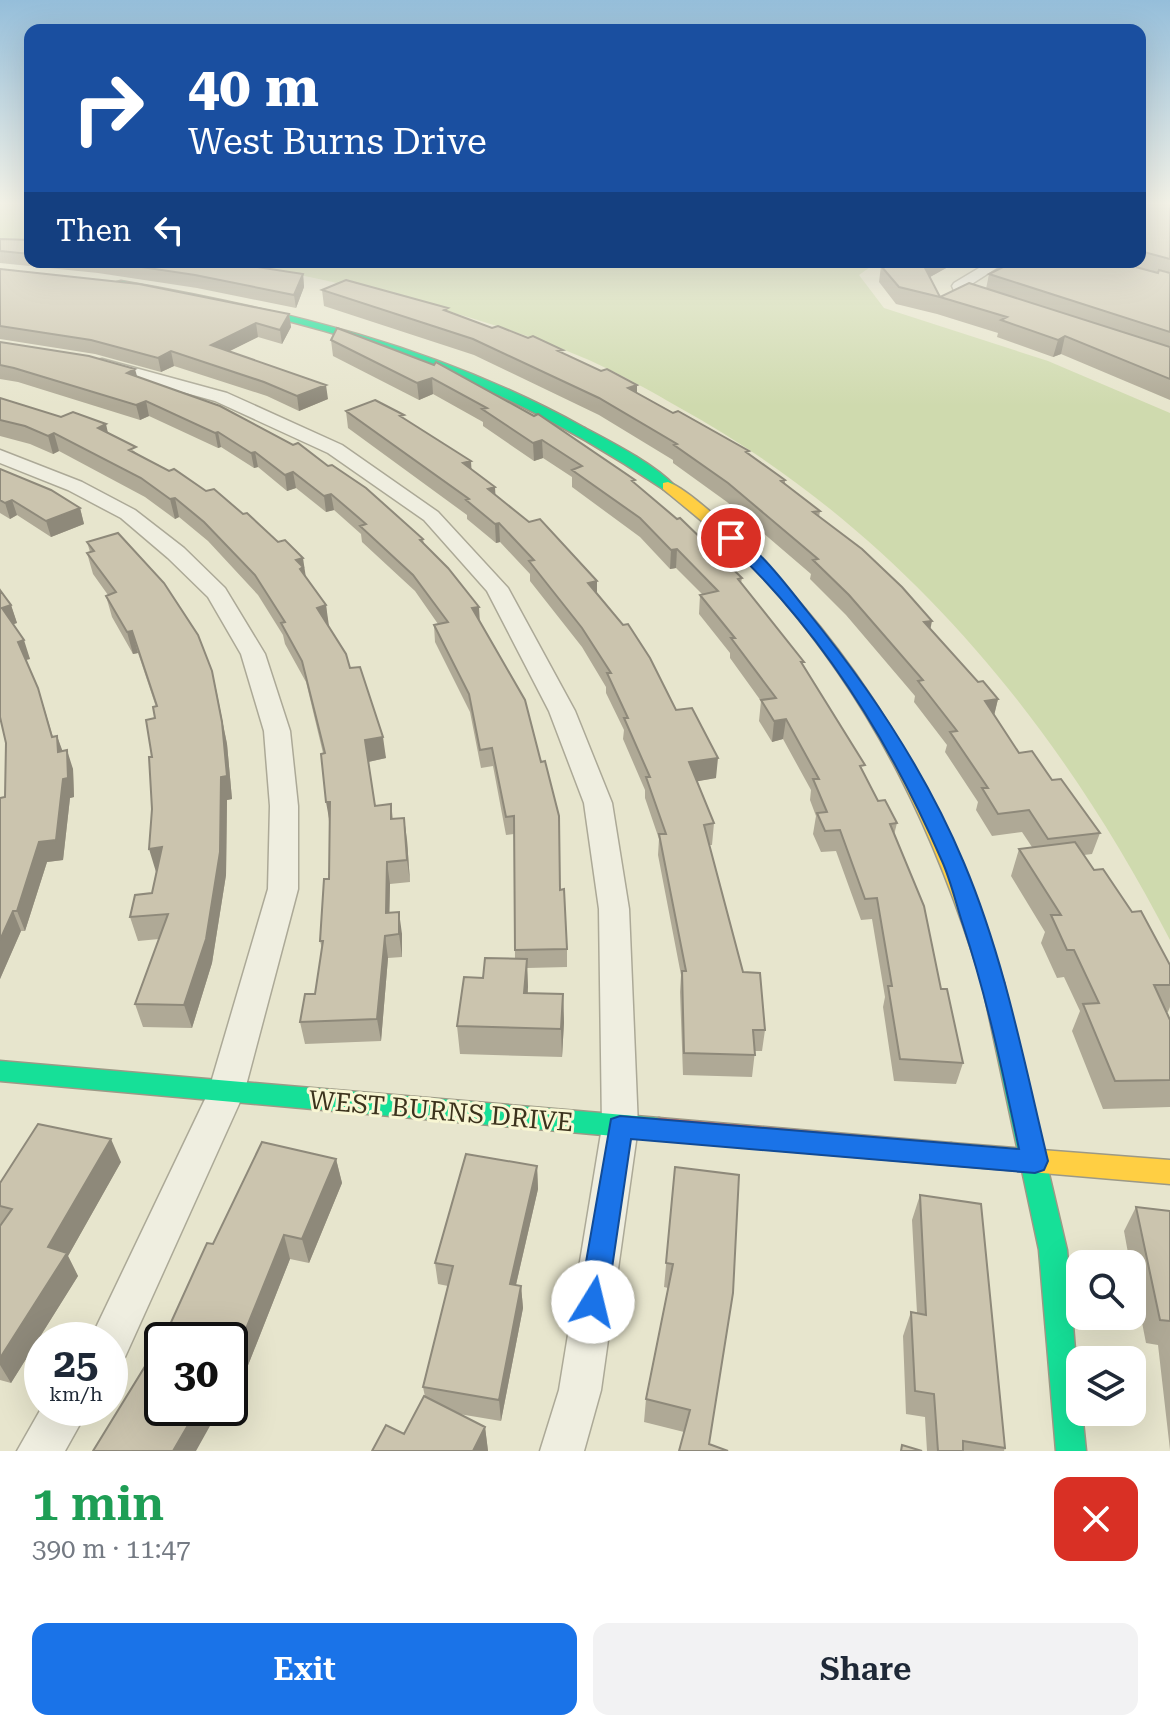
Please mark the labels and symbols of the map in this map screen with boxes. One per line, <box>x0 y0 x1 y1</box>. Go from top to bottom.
pin <box>697 504 765 572</box>
street label: WEST BURNS DRIVE <box>307 1084 575 1138</box>
position arrow <box>551 1260 635 1344</box>
speed limit sign: 30 <box>144 1322 248 1426</box>

